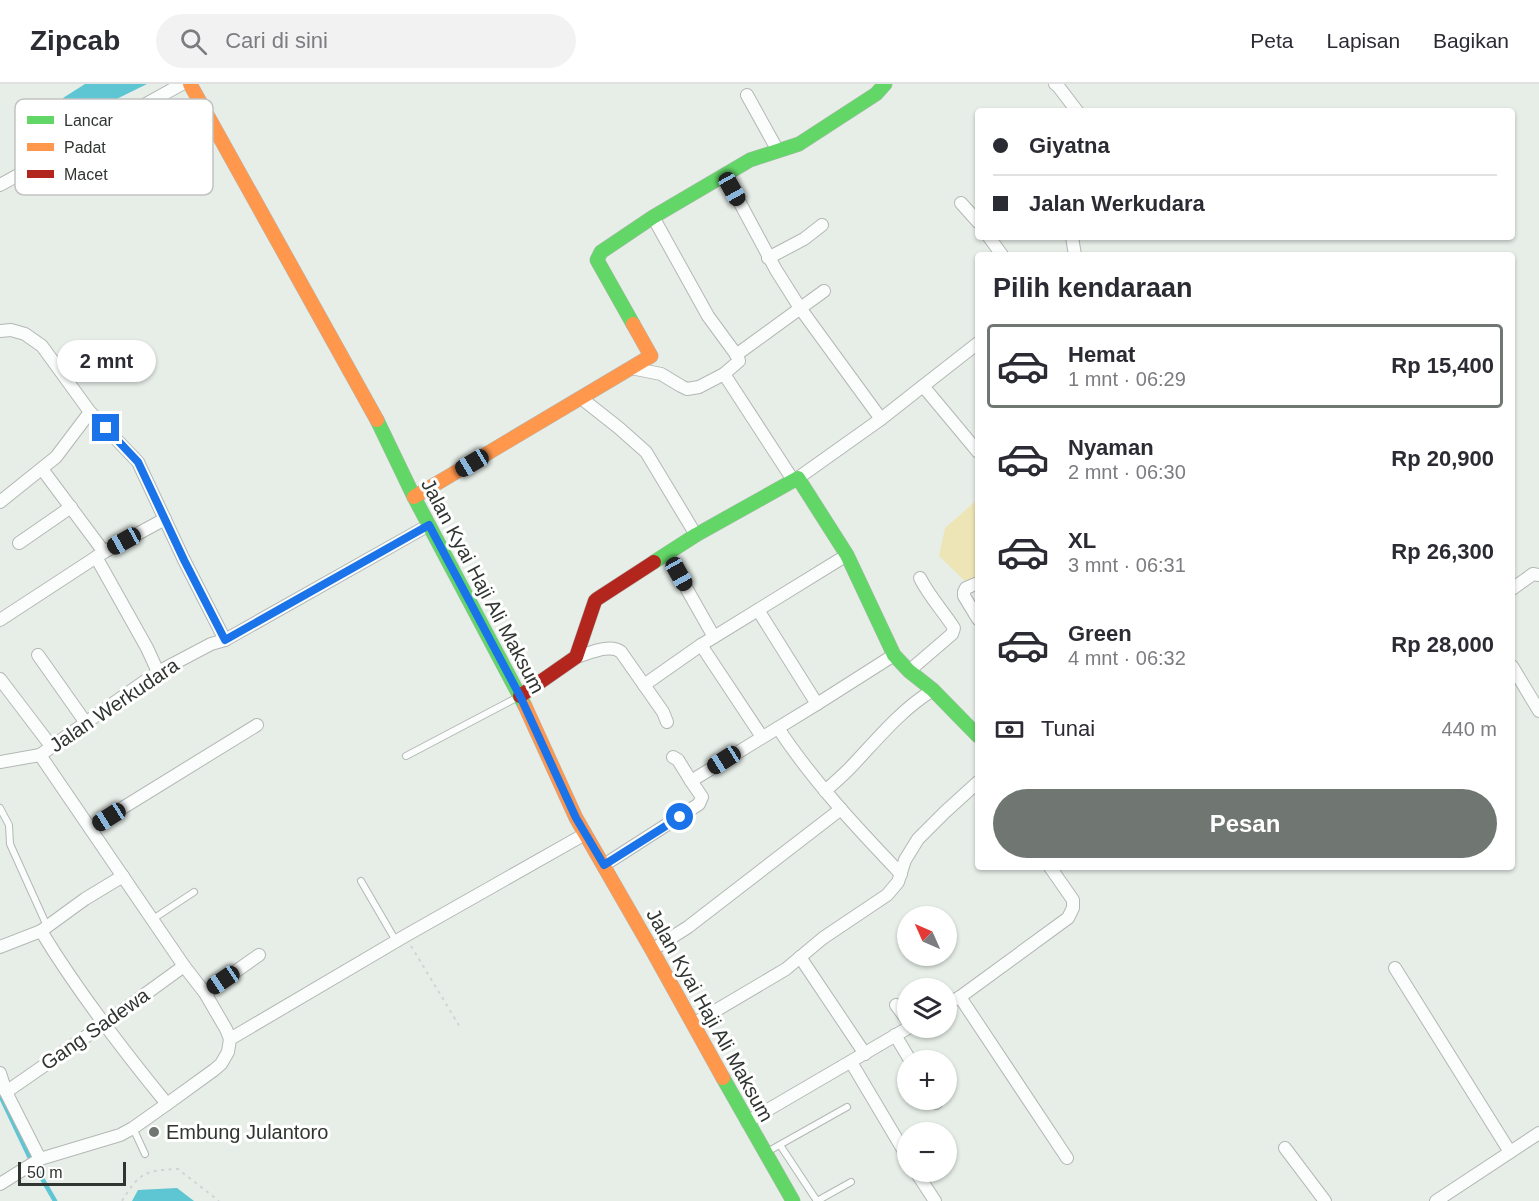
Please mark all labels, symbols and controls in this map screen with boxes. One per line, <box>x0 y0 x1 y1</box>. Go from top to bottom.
search box <box>156 14 576 68</box>
text: Zipcab <box>30 25 120 56</box>
icon: search <box>177 25 210 58</box>
text: Cari di sini <box>225 28 328 53</box>
text: Peta <box>1250 29 1294 52</box>
text: Lapisan <box>1327 29 1400 52</box>
text: Bagikan <box>1433 29 1509 52</box>
legend <box>15 99 213 195</box>
text: Lancar <box>64 112 114 129</box>
text: Giyatna <box>1029 133 1110 158</box>
text: Padat <box>64 139 106 156</box>
text: Macet <box>64 166 108 183</box>
car <box>715 169 749 209</box>
text: Jalan Werkudara <box>1029 191 1205 216</box>
text: Pilih kendaraan <box>993 273 1193 303</box>
icon: car <box>996 339 1050 393</box>
callout: 2 mnt <box>57 341 156 383</box>
text: Hemat <box>1068 342 1135 367</box>
text: 2 mnt <box>80 350 133 372</box>
text: Rp 15,400 <box>1391 353 1494 378</box>
text: 1 mnt · 06:29 <box>1068 368 1186 390</box>
route end <box>92 414 119 441</box>
icon: car <box>996 432 1050 486</box>
text: Nyaman <box>1068 435 1154 460</box>
car <box>452 446 492 480</box>
text: Rp 20,900 <box>1391 446 1494 471</box>
text: 2 mnt · 06:30 <box>1068 461 1186 483</box>
street label: Jalan Kyai Haji Ali Maksum <box>417 475 549 697</box>
car <box>104 524 144 558</box>
icon: car <box>996 525 1050 579</box>
text: XL <box>1068 528 1096 553</box>
text: Rp 26,300 <box>1391 539 1494 564</box>
car <box>662 554 696 594</box>
text: 3 mnt · 06:31 <box>1068 554 1186 576</box>
icon: car <box>996 618 1050 672</box>
text: Green <box>1068 621 1132 646</box>
text: Rp 28,000 <box>1391 632 1494 657</box>
text: 4 mnt · 06:32 <box>1068 647 1186 669</box>
street label: Jalan Werkudara <box>45 653 183 756</box>
icon: cash <box>993 713 1026 746</box>
text: Tunai <box>1041 716 1095 741</box>
text: 440 m <box>1441 718 1497 740</box>
car <box>704 743 744 777</box>
button: Pesan <box>993 789 1497 858</box>
car <box>89 800 129 834</box>
route start <box>666 803 693 830</box>
street label: Jalan Kyai Haji Ali Maksum <box>642 905 778 1125</box>
north arrow <box>897 906 957 966</box>
map controls <box>897 906 957 1182</box>
car <box>203 962 243 998</box>
button: layers <box>897 978 957 1038</box>
street label: Gang Sadewa <box>37 983 154 1074</box>
button: + <box>897 1050 957 1110</box>
place label: Embung Julantoro <box>166 1121 328 1143</box>
button: − <box>897 1122 957 1182</box>
marker: Embung Julantoro <box>147 1125 161 1139</box>
scale bar <box>18 1159 126 1186</box>
text: 50 m <box>27 1164 63 1181</box>

